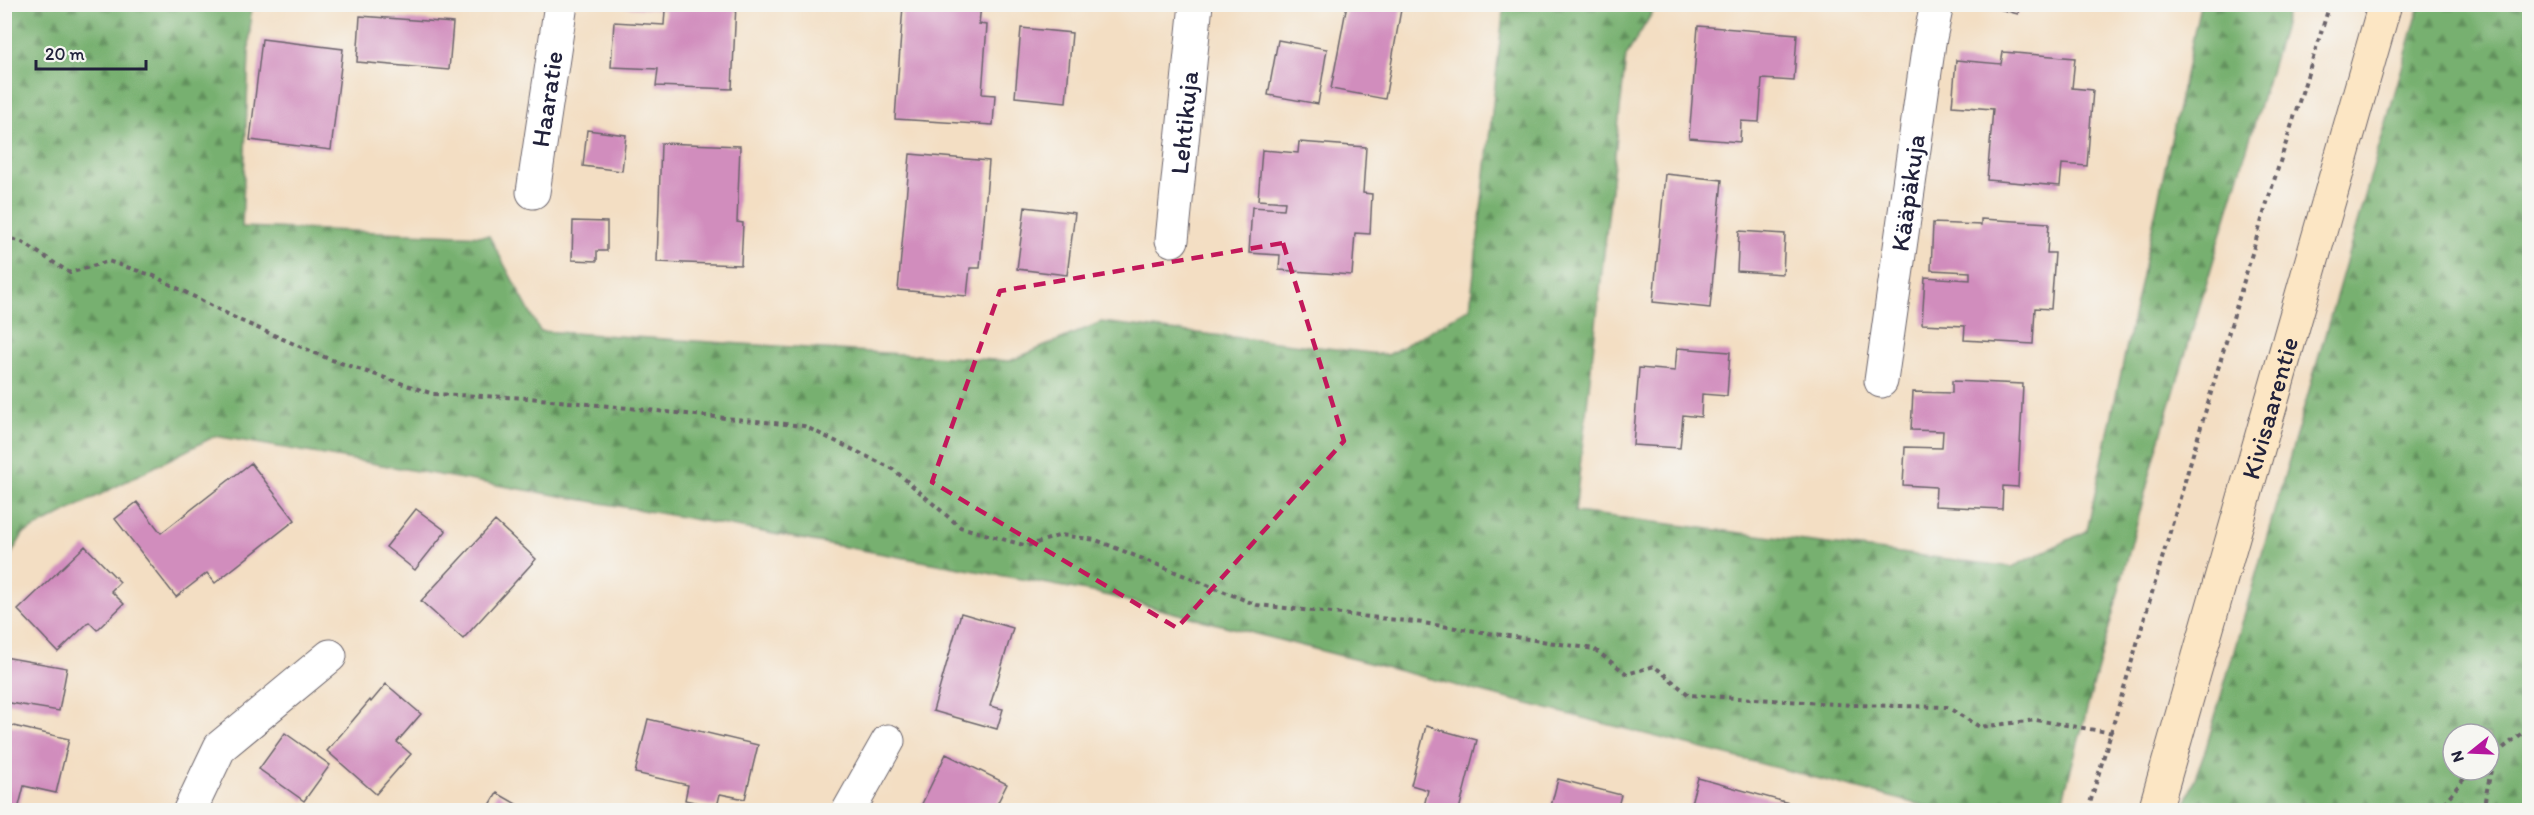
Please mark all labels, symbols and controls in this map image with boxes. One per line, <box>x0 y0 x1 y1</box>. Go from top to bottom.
scale bar <box>36 33 146 71</box>
text: 20 m <box>45 43 85 65</box>
street label: Haaratie <box>524 49 570 149</box>
street label: Lehtikuja <box>1163 69 1205 176</box>
street label: Kääpäkuja <box>1884 132 1932 254</box>
street label: Kivisaarentie <box>2234 333 2305 483</box>
north arrow <box>2441 722 2501 782</box>
text: N <box>2447 748 2468 765</box>

